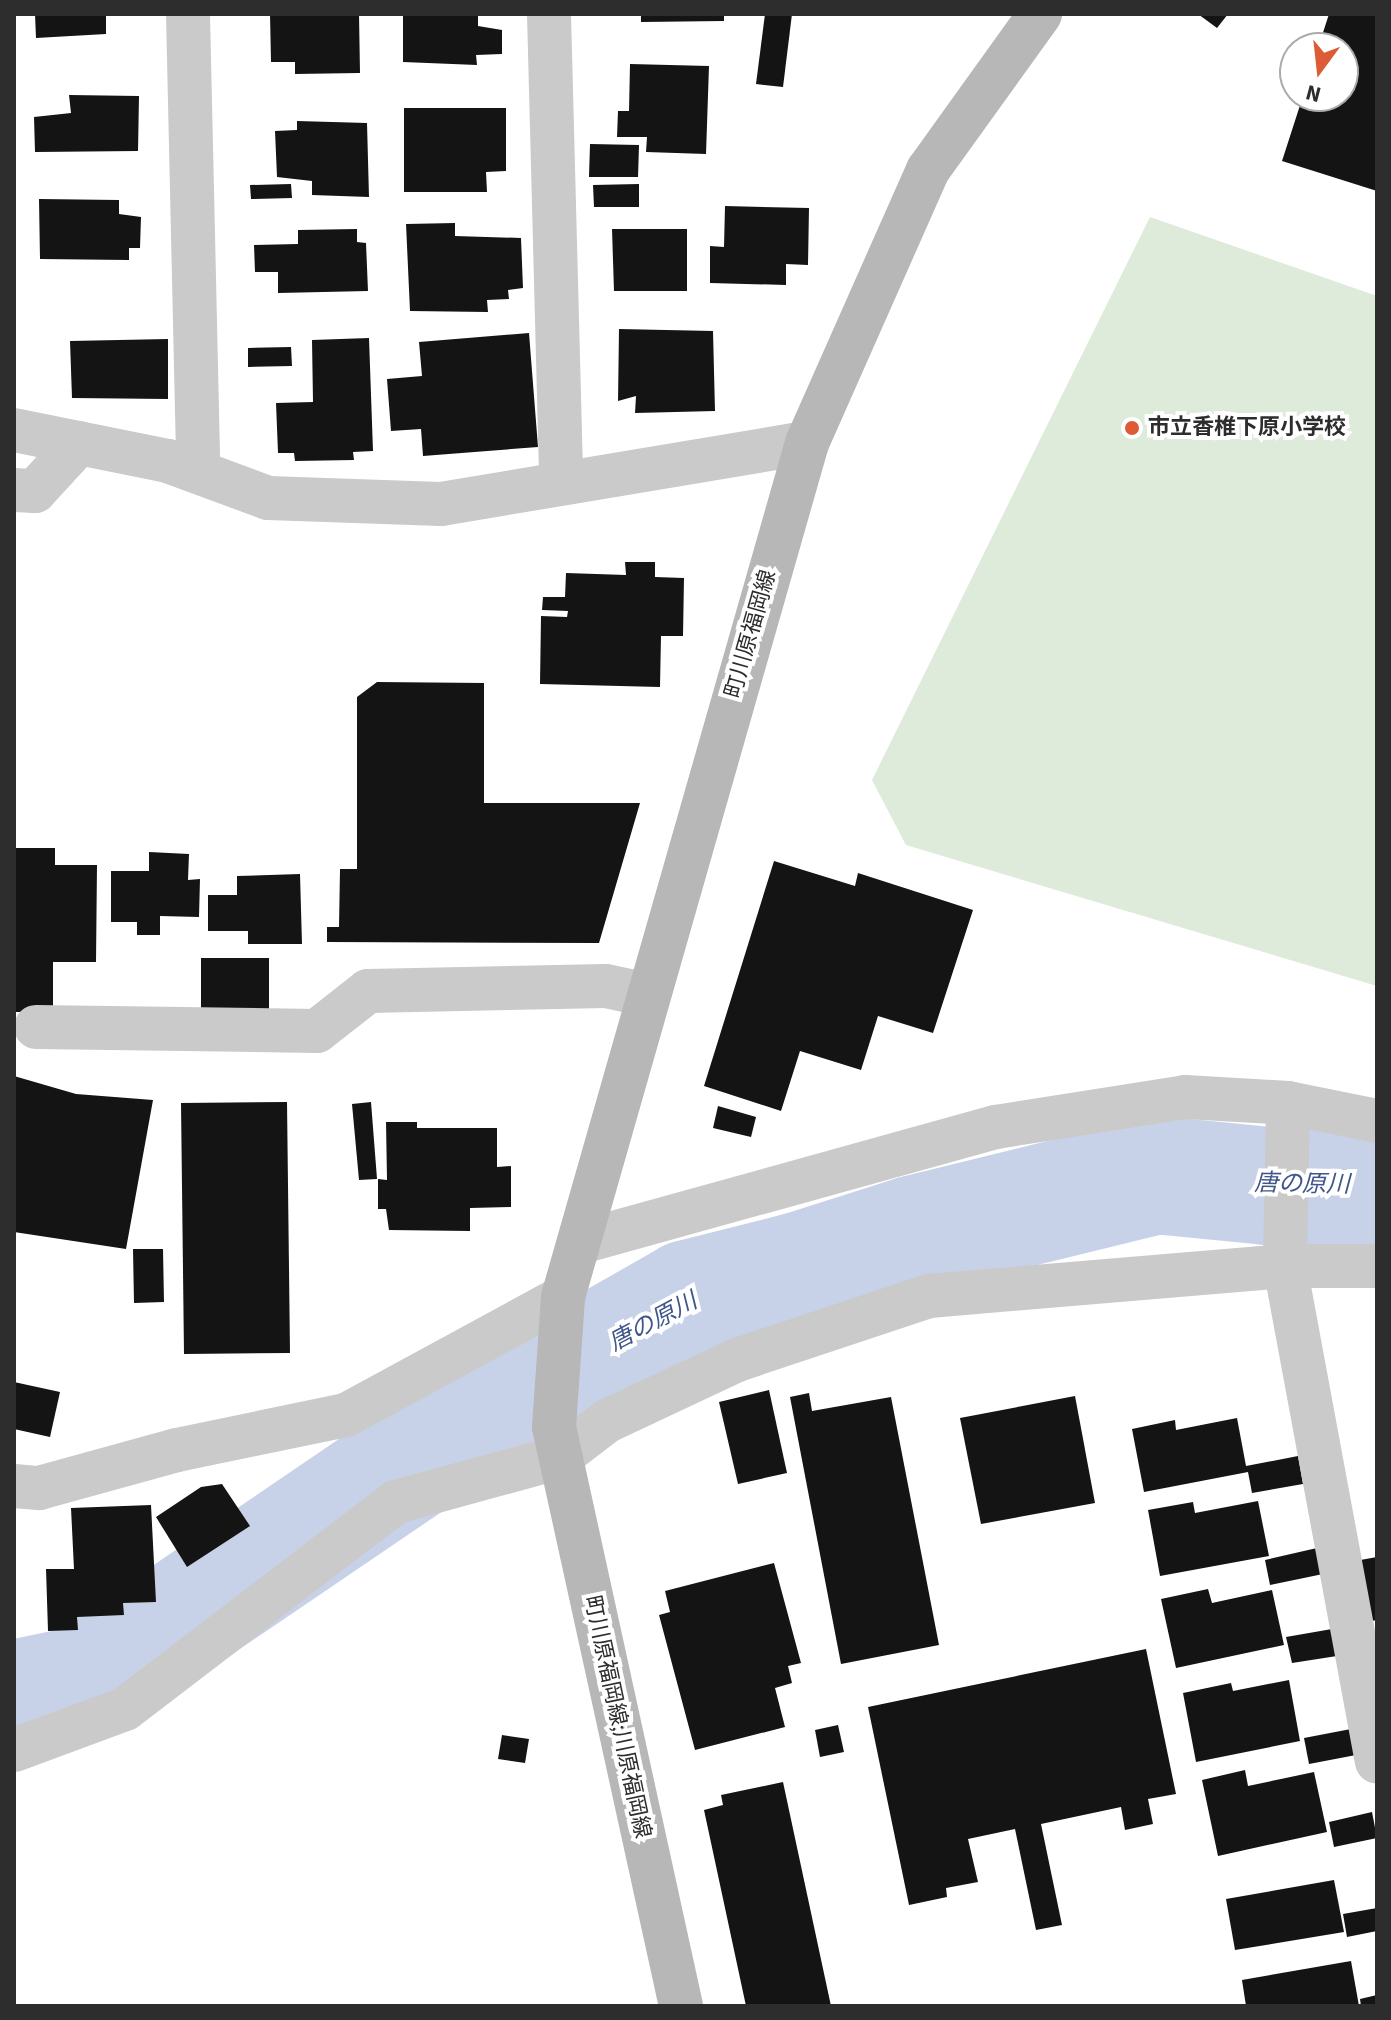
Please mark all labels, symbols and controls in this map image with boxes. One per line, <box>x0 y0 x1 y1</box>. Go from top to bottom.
north arrow <box>1279 32 1359 112</box>
text: N <box>1302 76 1325 111</box>
place label: 市立香椎下原小学校 <box>1148 415 1346 441</box>
marker: 市立香椎下原小学校 <box>1123 419 1141 437</box>
street label: 町川原福岡線 <box>720 567 782 701</box>
water label: 唐の原川 <box>1254 1169 1350 1199</box>
water label: 唐の原川 <box>604 1287 702 1357</box>
street label: 町川原福岡線;川原福岡線 <box>578 1593 656 1841</box>

